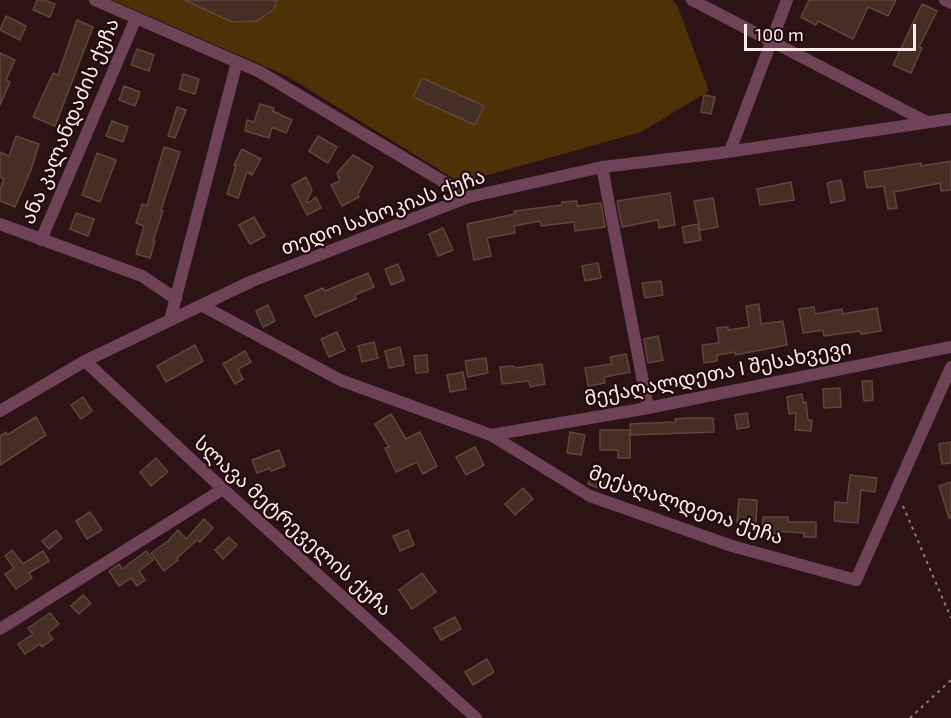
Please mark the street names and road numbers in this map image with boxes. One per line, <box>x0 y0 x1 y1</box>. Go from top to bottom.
street label: ანა კალანდაძის ქუჩა <box>16 15 124 227</box>
street label: თედო სახოკიას ქუჩა <box>278 164 488 260</box>
street label: მექაღალდეთა I შესახვევი <box>582 335 854 411</box>
street label: სლავა მეტრეველის ქუჩა <box>189 431 397 621</box>
street label: მექაღალდეთა ქუჩა <box>586 460 786 550</box>

